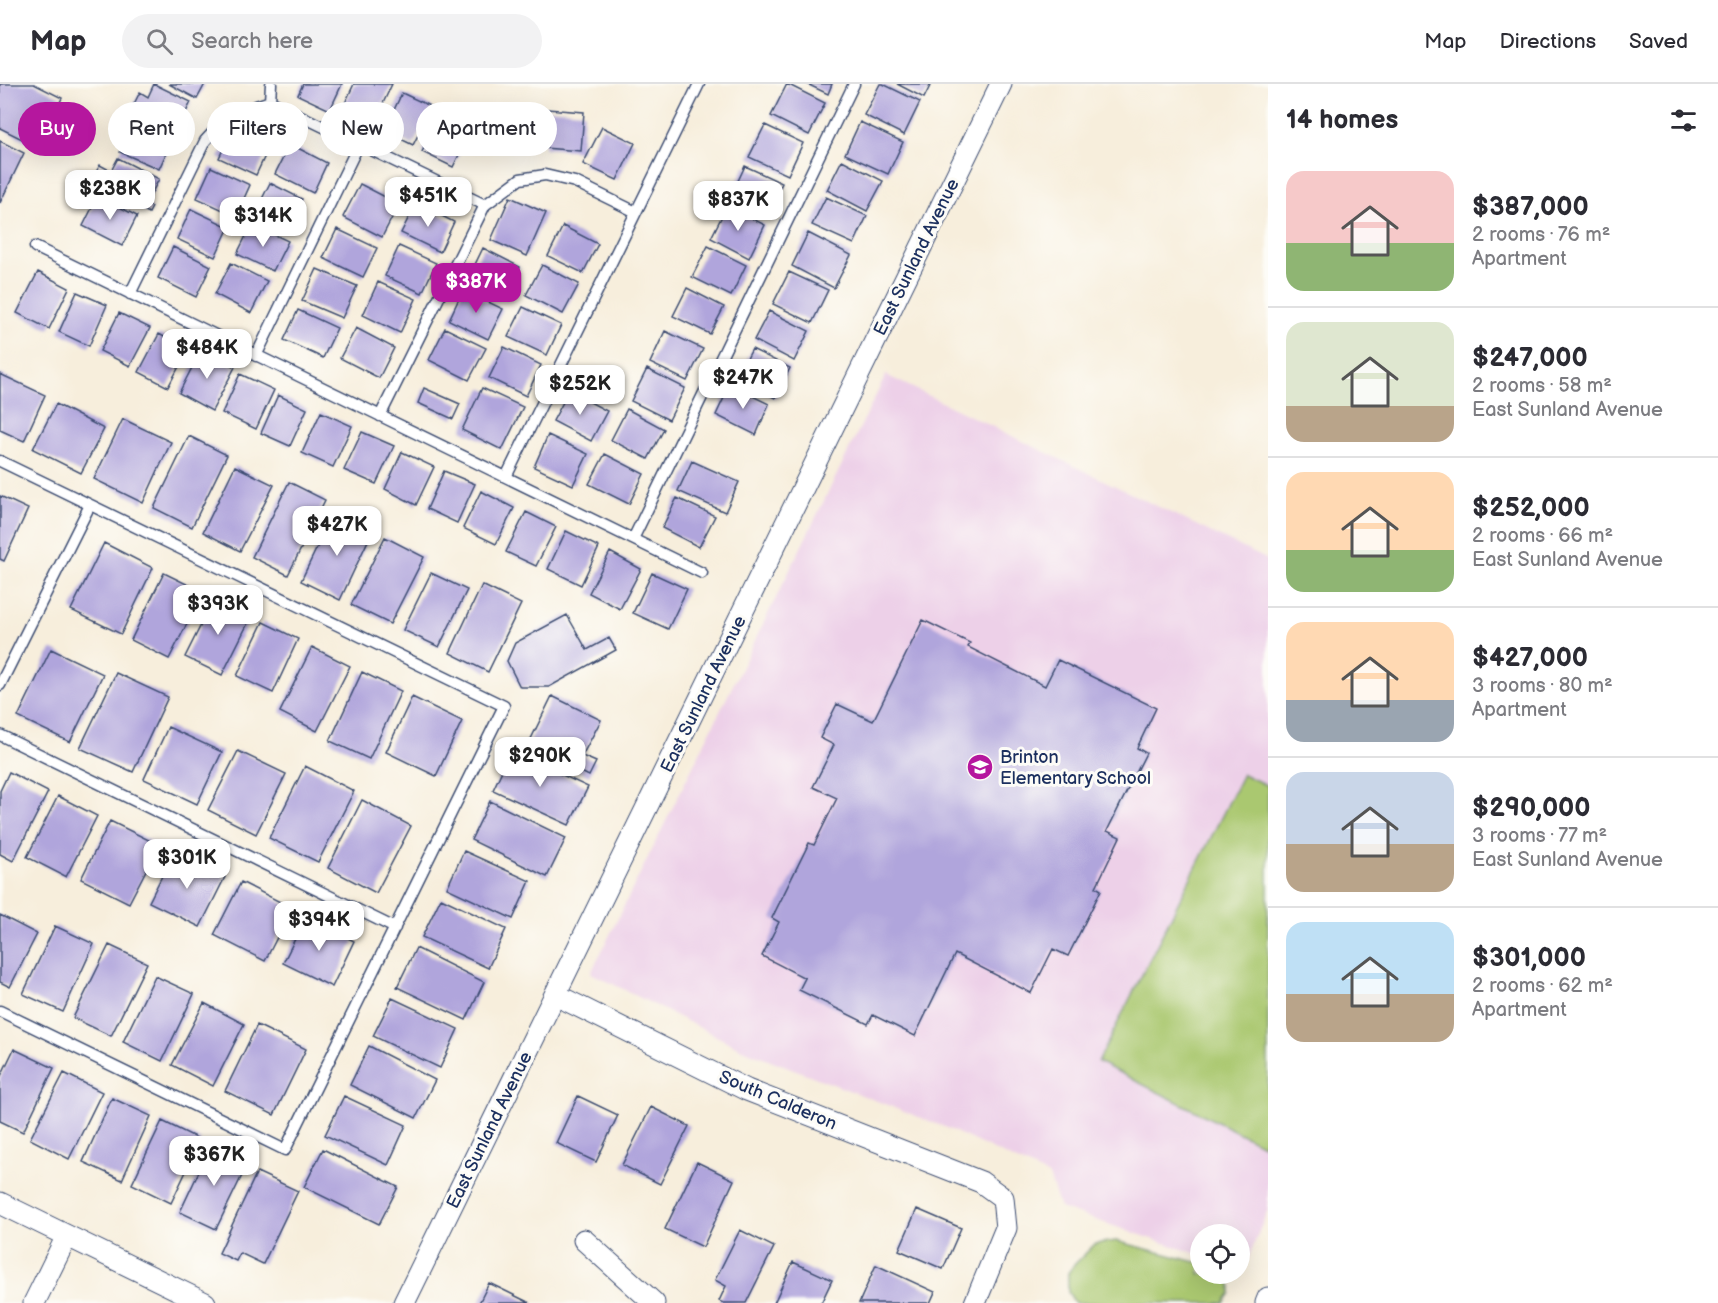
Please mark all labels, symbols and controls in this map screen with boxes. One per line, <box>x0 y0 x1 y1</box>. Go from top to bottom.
search box <box>122 14 542 68</box>
text: Map <box>30 25 86 58</box>
icon: search <box>143 25 176 58</box>
text: Search here <box>191 28 313 55</box>
text: Map <box>1424 29 1467 54</box>
text: Directions <box>1500 29 1596 54</box>
text: Saved <box>1629 29 1688 54</box>
chip: Buy <box>18 102 96 156</box>
chip: Rent <box>108 102 195 156</box>
chip: Filters <box>207 102 308 156</box>
chip: New <box>320 102 404 156</box>
chip: Apartment <box>416 102 557 156</box>
icon: filters <box>1667 104 1700 137</box>
text: 14 homes <box>1286 105 1398 136</box>
pin: $238K <box>68 170 152 221</box>
street label: East Sunland Avenue <box>869 175 964 339</box>
text: $238K <box>79 177 141 201</box>
pin: $451K <box>386 177 470 228</box>
pin: $837K <box>696 181 780 232</box>
text: $451K <box>399 184 457 208</box>
text: $837K <box>707 188 769 212</box>
text: $387,000 <box>1472 192 1589 223</box>
icon: home <box>1334 195 1406 267</box>
pin: $314K <box>221 197 305 248</box>
text: $314K <box>234 204 292 228</box>
text: 2 rooms · 76 m² <box>1472 223 1610 247</box>
text: Apartment <box>1472 247 1567 271</box>
pin: $387K <box>434 263 518 314</box>
text: $387K <box>445 270 507 294</box>
pin: $484K <box>165 329 249 380</box>
text: $484K <box>176 336 238 360</box>
text: $247,000 <box>1472 343 1588 374</box>
icon: home <box>1334 346 1406 418</box>
pin: $247K <box>701 359 785 410</box>
pin: $252K <box>538 365 622 416</box>
text: $247K <box>713 366 773 390</box>
text: $252K <box>549 372 611 396</box>
text: 2 rooms · 58 m² <box>1472 374 1612 398</box>
text: East Sunland Avenue <box>1472 398 1663 422</box>
text: $252,000 <box>1472 493 1590 524</box>
icon: home <box>1334 496 1406 568</box>
pin: $427K <box>295 506 379 557</box>
text: $427K <box>306 513 368 537</box>
text: 2 rooms · 66 m² <box>1472 524 1613 548</box>
text: East Sunland Avenue <box>1472 548 1663 572</box>
pin: $393K <box>176 585 260 636</box>
text: $393K <box>187 592 249 616</box>
street label: East Sunland Avenue <box>656 612 751 776</box>
text: $427,000 <box>1472 643 1588 674</box>
icon: home <box>1334 646 1406 718</box>
text: 3 rooms · 80 m² <box>1472 674 1613 698</box>
text: Apartment <box>1472 698 1567 722</box>
pin: $290K <box>498 737 582 788</box>
text: $290K <box>509 744 571 768</box>
place label: Brinton Elementary School <box>1000 747 1151 789</box>
school or university icon: Brinton Elementary School <box>965 752 995 782</box>
text: $290,000 <box>1472 793 1591 824</box>
icon: home <box>1334 796 1406 868</box>
text: 3 rooms · 77 m² <box>1472 824 1607 848</box>
pin: $301K <box>145 839 229 890</box>
text: $301K <box>157 846 217 870</box>
text: East Sunland Avenue <box>1472 848 1663 872</box>
pin: $394K <box>277 901 361 952</box>
text: $394K <box>288 908 350 932</box>
text: $301,000 <box>1472 943 1586 974</box>
icon: home <box>1334 946 1406 1018</box>
text: 2 rooms · 62 m² <box>1472 974 1613 998</box>
text: Apartment <box>1472 998 1567 1022</box>
street label: East Sunland Avenue <box>442 1048 537 1212</box>
street label: South Calderon <box>716 1066 840 1135</box>
pin: $367K <box>172 1136 256 1187</box>
text: $367K <box>183 1143 245 1167</box>
map controls <box>1190 1224 1250 1284</box>
button: locate <box>1190 1224 1250 1284</box>

